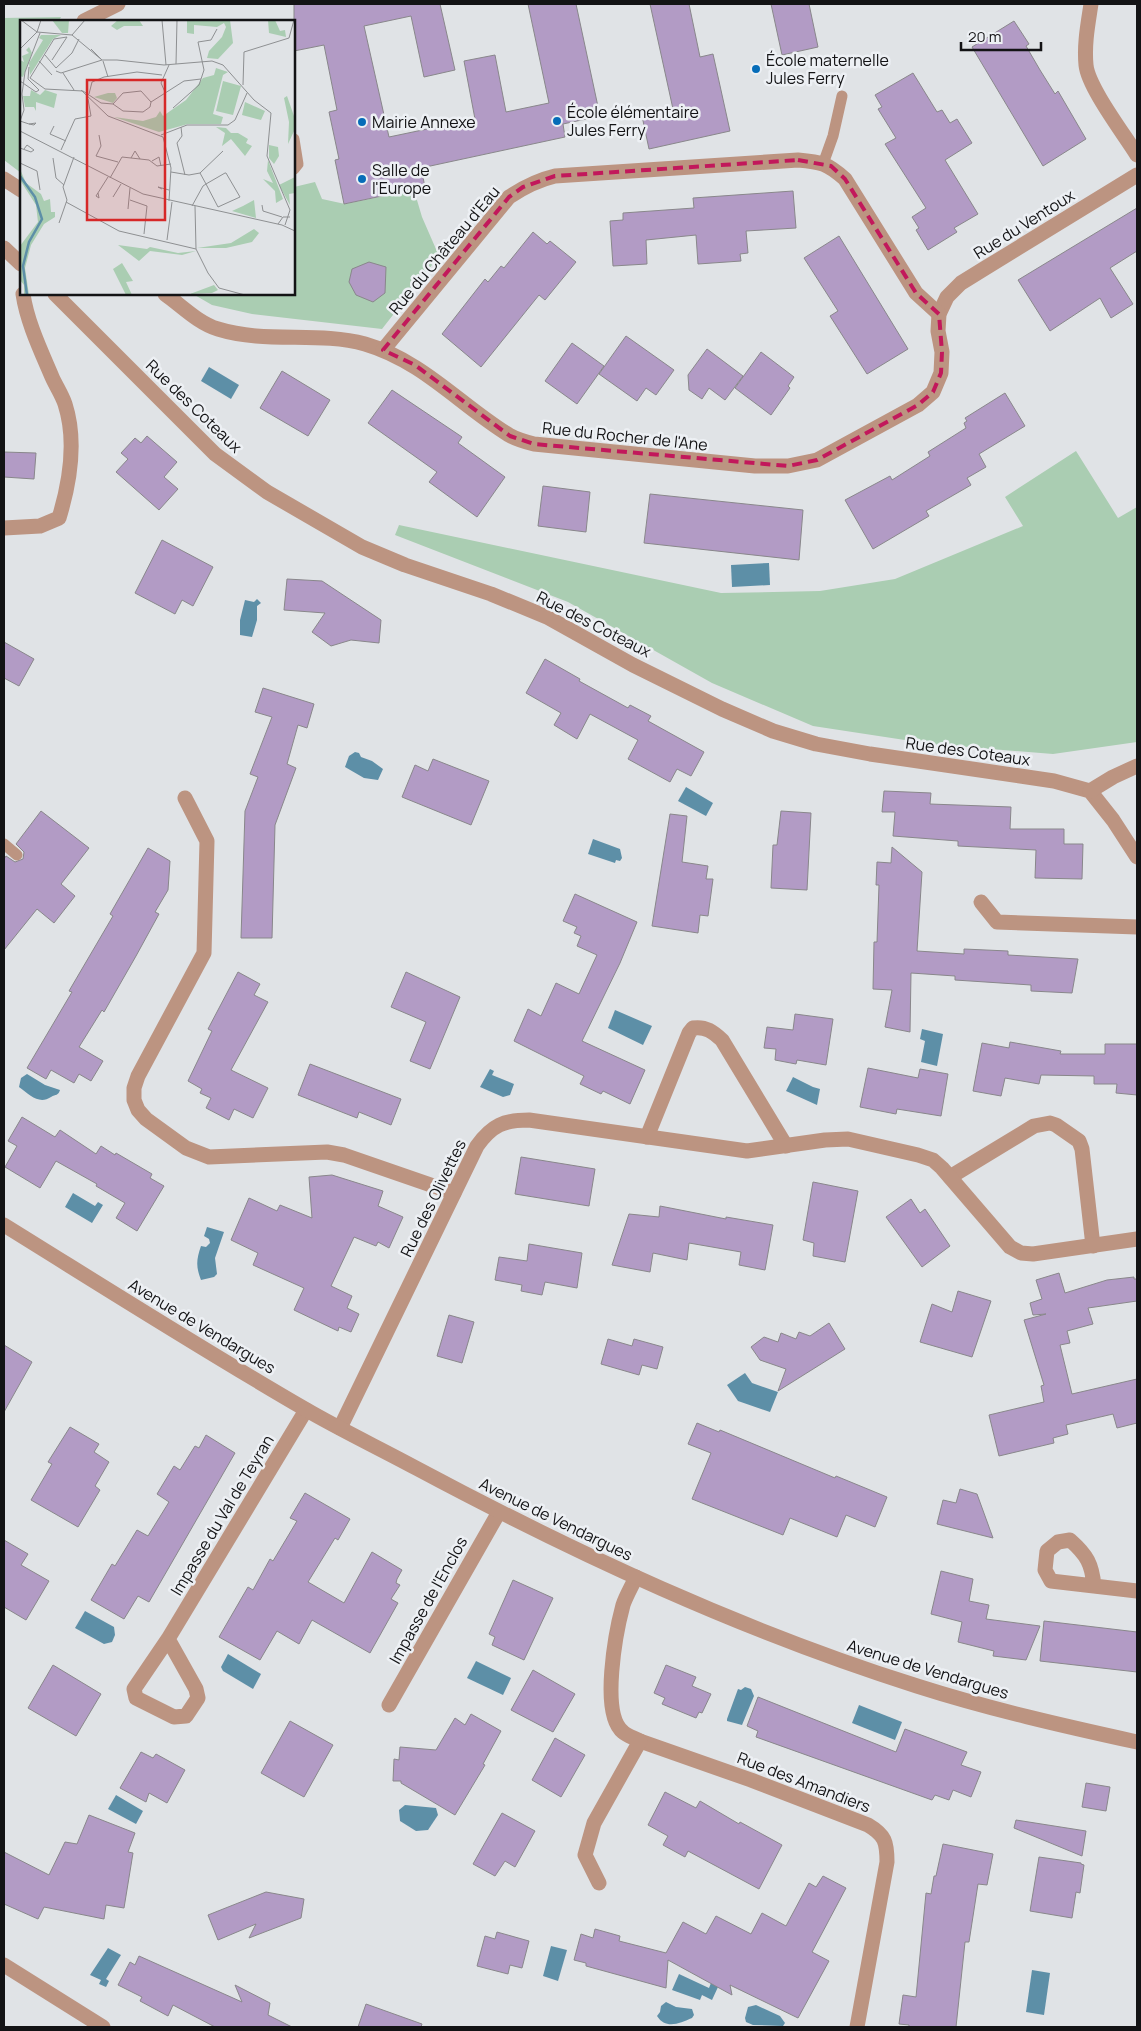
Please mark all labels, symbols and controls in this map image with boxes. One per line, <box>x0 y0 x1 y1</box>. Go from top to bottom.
inset map <box>20 20 295 295</box>
scale bar <box>961 20 1041 52</box>
text: 20 m <box>968 26 1001 47</box>
place label: École maternelle Jules Ferry <box>766 49 889 89</box>
marker: École maternelle Jules Ferry <box>750 63 762 75</box>
place label: École élémentaire Jules Ferry <box>567 101 699 141</box>
place label: Mairie Annexe <box>372 111 476 133</box>
marker: École élémentaire Jules Ferry <box>551 115 563 127</box>
marker: Mairie Annexe <box>356 116 368 128</box>
place label: Salle de l'Europe <box>372 159 431 199</box>
marker: Salle de l'Europe <box>356 173 368 185</box>
street label: Rue du Château d'Eau <box>384 181 504 319</box>
street label: Rue du Ventoux <box>969 184 1079 264</box>
street label: Rue des Coteaux <box>141 354 247 458</box>
street label: Rue du Rocher de l'Ane <box>541 416 709 456</box>
street label: Rue des Coteaux <box>533 586 655 663</box>
street label: Rue des Coteaux <box>904 731 1032 771</box>
street label: Rue des Olivettes <box>395 1135 471 1261</box>
street label: Avenue de Vendargues <box>124 1273 280 1379</box>
street label: Impasse du Val de Teyran <box>165 1431 279 1599</box>
street label: Avenue de Vendargues <box>476 1472 636 1566</box>
street label: Impasse de l'Enclos <box>384 1532 472 1668</box>
street label: Avenue de Vendargues <box>845 1634 1011 1704</box>
street label: Rue des Amandiers <box>734 1746 874 1818</box>

